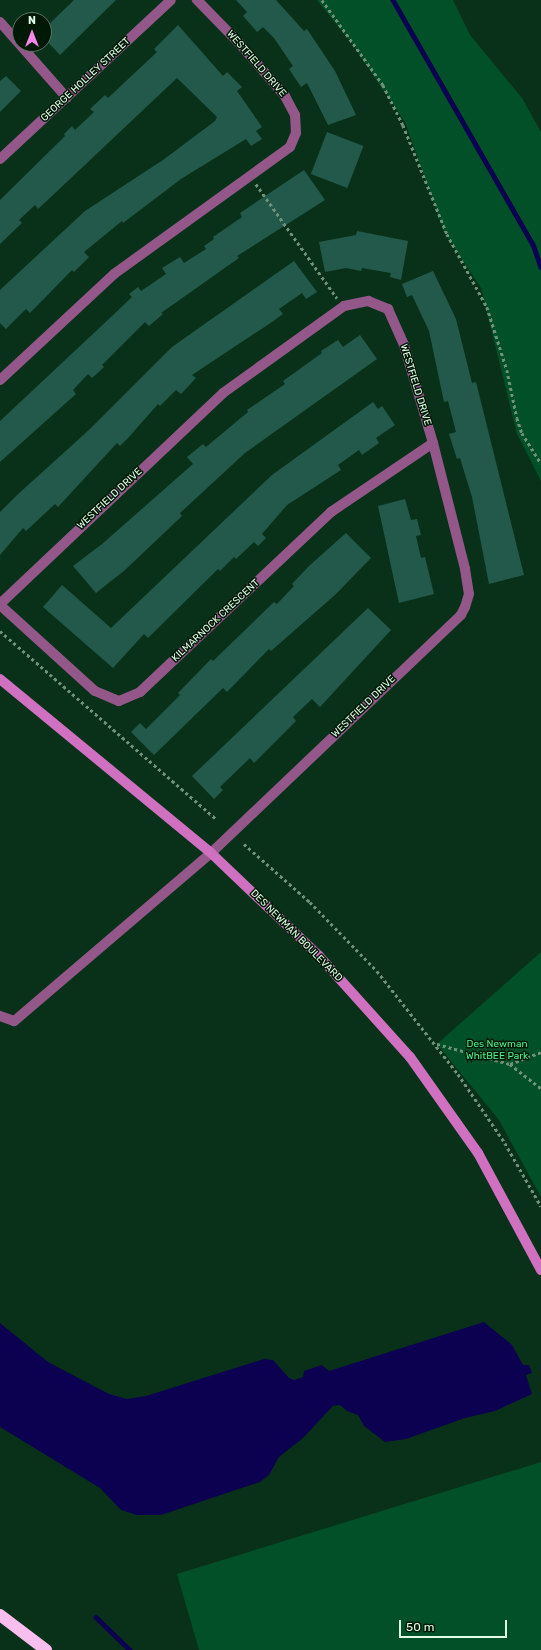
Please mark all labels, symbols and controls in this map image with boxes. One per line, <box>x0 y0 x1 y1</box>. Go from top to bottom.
north arrow <box>12 12 52 52</box>
text: N <box>28 14 36 27</box>
street label: WESTFIELD DRIVE <box>224 28 288 100</box>
street label: GEORGE HOLLEY STREET <box>39 35 133 125</box>
street label: WESTFIELD DRIVE <box>397 343 433 427</box>
street label: WESTFIELD DRIVE <box>75 466 145 532</box>
street label: KILMARNOCK CRESCENT <box>170 577 262 665</box>
street label: WESTFIELD DRIVE <box>329 673 399 741</box>
street label: DES NEWMAN BOULEVARD <box>248 888 344 984</box>
park label: Des Newman WhitBEE Park <box>466 1038 528 1062</box>
scale bar <box>401 1612 509 1638</box>
text: 50 m <box>406 1620 434 1634</box>

